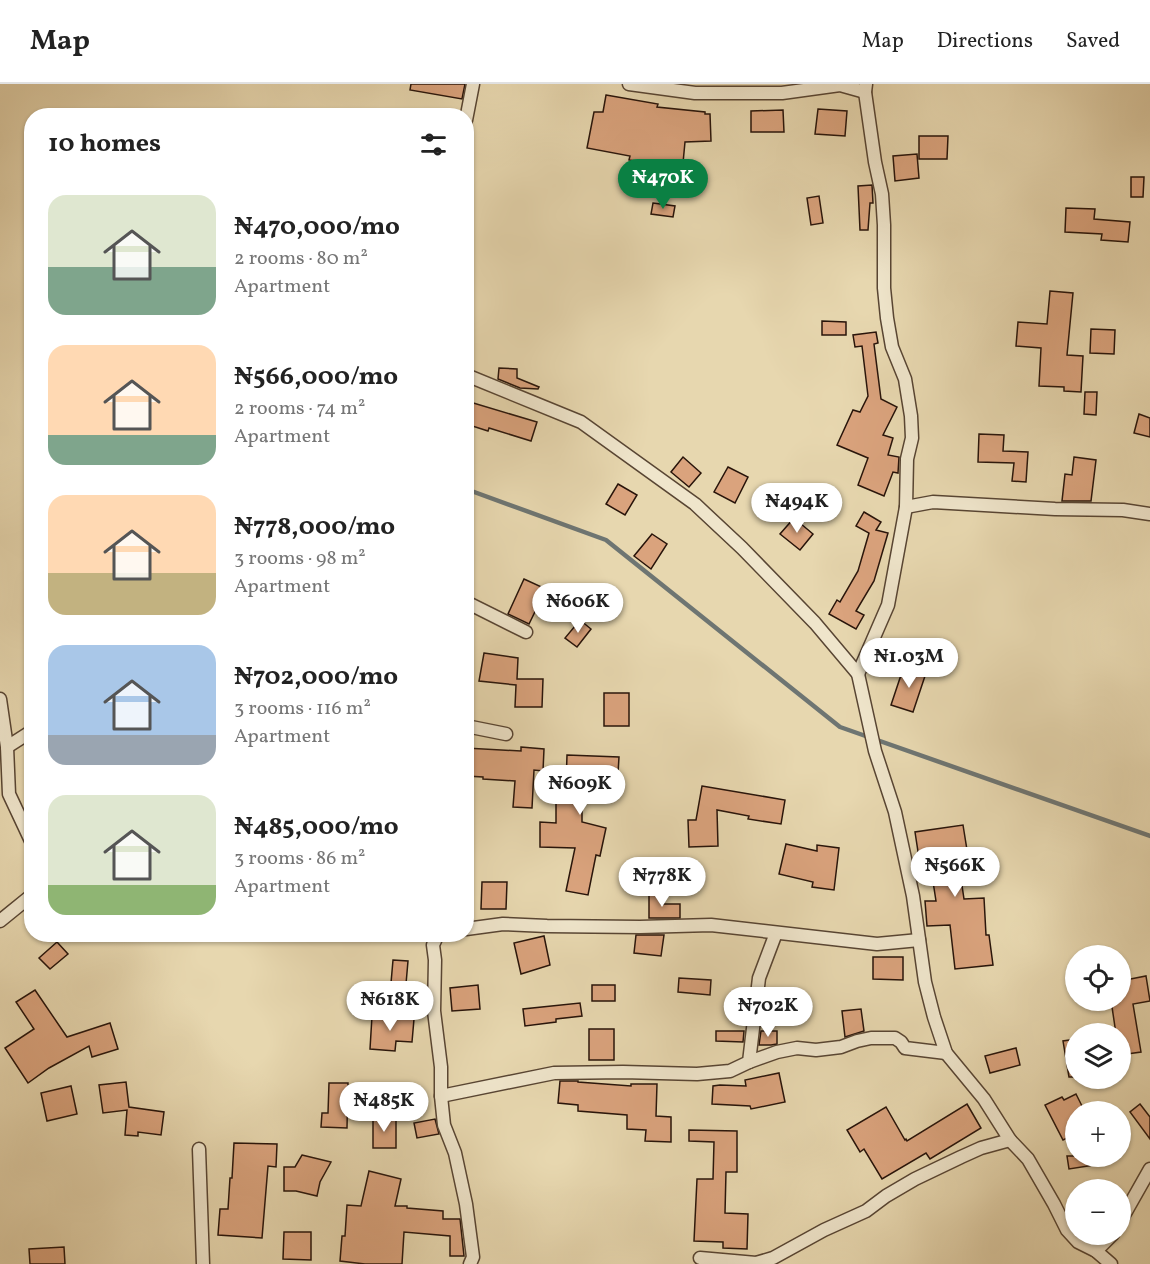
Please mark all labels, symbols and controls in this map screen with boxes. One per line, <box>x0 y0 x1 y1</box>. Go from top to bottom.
text: Map <box>30 22 90 61</box>
text: Map <box>862 27 904 56</box>
text: Directions <box>937 27 1033 56</box>
text: Saved <box>1066 27 1120 56</box>
text: 10 homes <box>48 126 161 162</box>
icon: filters <box>417 128 450 161</box>
pin: ₦470K <box>621 159 705 210</box>
text: ₦470K <box>632 164 694 192</box>
text: ₦470,000/mo <box>234 209 400 245</box>
icon: home <box>96 219 168 291</box>
text: 2 rooms · 80 m² <box>234 245 368 273</box>
text: Apartment <box>234 273 330 301</box>
text: ₦566,000/mo <box>234 359 398 395</box>
icon: home <box>96 369 168 441</box>
text: 2 rooms · 74 m² <box>234 395 365 423</box>
text: Apartment <box>234 423 330 451</box>
pin: ₦494K <box>755 483 839 534</box>
text: ₦494K <box>765 488 829 516</box>
text: ₦778,000/mo <box>234 509 395 545</box>
icon: home <box>96 519 168 591</box>
text: 3 rooms · 98 m² <box>234 545 366 573</box>
text: Apartment <box>234 573 330 601</box>
pin: ₦606K <box>536 583 620 634</box>
text: ₦606K <box>546 588 610 616</box>
pin: ₦1.03M <box>860 638 958 689</box>
text: ₦1.03M <box>874 643 944 671</box>
text: ₦702,000/mo <box>234 659 398 695</box>
icon: home <box>96 669 168 741</box>
text: 3 rooms · 116 m² <box>234 695 371 723</box>
text: Apartment <box>234 723 330 751</box>
pin: ₦609K <box>538 765 622 816</box>
text: ₦609K <box>548 770 612 798</box>
text: ₦485,000/mo <box>234 809 399 845</box>
icon: home <box>96 819 168 891</box>
text: 3 rooms · 86 m² <box>234 845 365 873</box>
pin: ₦566K <box>913 847 997 898</box>
text: ₦566K <box>925 852 985 880</box>
pin: ₦778K <box>620 857 704 908</box>
text: ₦778K <box>633 862 691 890</box>
text: Apartment <box>234 873 330 901</box>
map controls <box>1065 945 1131 1245</box>
button: locate <box>1065 945 1131 1011</box>
pin: ₦618K <box>348 981 432 1032</box>
text: ₦618K <box>361 986 419 1014</box>
pin: ₦702K <box>726 987 810 1038</box>
text: ₦702K <box>738 992 798 1020</box>
button: layers <box>1065 1023 1131 1089</box>
pin: ₦485K <box>342 1082 426 1133</box>
text: ₦485K <box>353 1087 415 1115</box>
button: + <box>1065 1101 1131 1167</box>
button: − <box>1065 1179 1131 1245</box>

